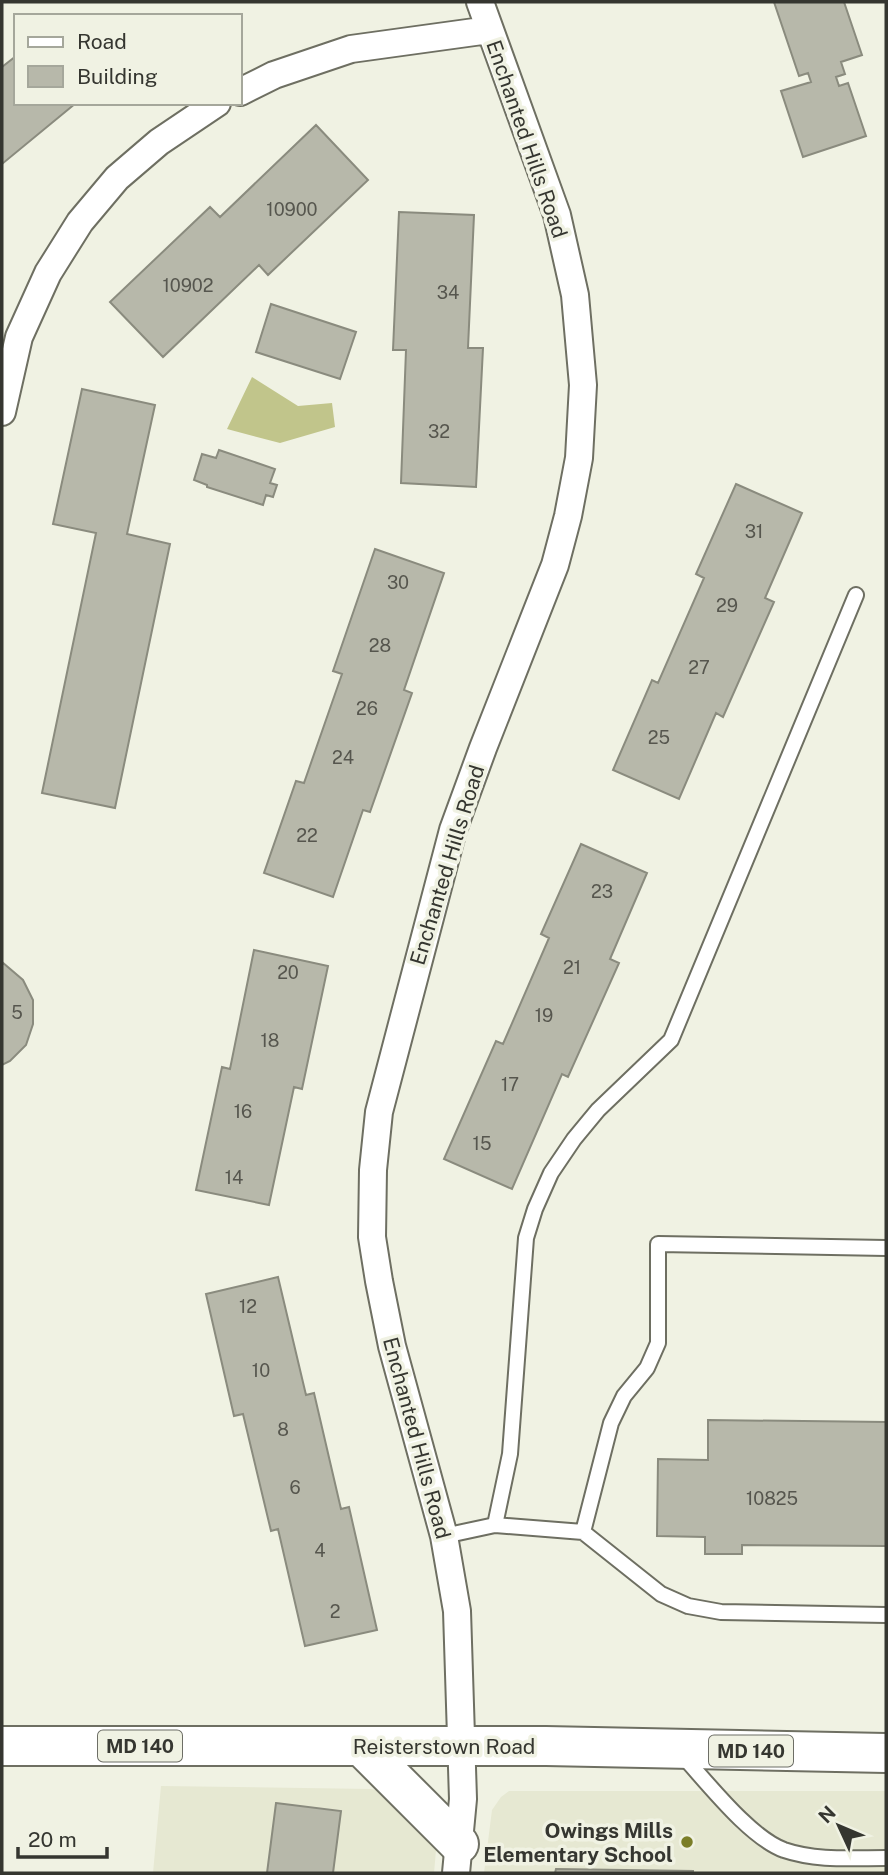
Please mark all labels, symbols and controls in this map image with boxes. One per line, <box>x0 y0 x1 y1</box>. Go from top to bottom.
legend <box>14 14 242 105</box>
text: Road <box>77 29 127 54</box>
street label: Enchanted Hills Road <box>481 37 573 241</box>
text: Building <box>77 64 158 89</box>
house number: 10900 <box>266 199 318 220</box>
house number: 10902 <box>162 275 214 296</box>
house number: 34 <box>437 282 459 303</box>
house number: 32 <box>428 421 450 442</box>
house number: 31 <box>745 521 763 542</box>
house number: 30 <box>387 572 409 593</box>
house number: 29 <box>716 595 738 616</box>
house number: 28 <box>369 635 391 656</box>
house number: 27 <box>688 657 710 678</box>
house number: 26 <box>356 698 378 719</box>
house number: 25 <box>648 727 670 748</box>
house number: 24 <box>332 747 354 768</box>
street label: Enchanted Hills Road <box>405 762 489 968</box>
house number: 22 <box>296 825 318 846</box>
house number: 23 <box>591 881 613 902</box>
house number: 21 <box>563 957 581 978</box>
house number: 20 <box>277 962 299 983</box>
house number: 5 <box>11 1002 23 1023</box>
house number: 19 <box>535 1005 553 1026</box>
house number: 18 <box>261 1030 279 1051</box>
house number: 17 <box>501 1074 519 1095</box>
house number: 16 <box>234 1101 252 1122</box>
house number: 15 <box>473 1133 491 1154</box>
house number: 14 <box>225 1167 243 1188</box>
house number: 12 <box>239 1296 257 1317</box>
street label: Enchanted Hills Road <box>378 1334 456 1542</box>
house number: 10 <box>252 1360 270 1381</box>
house number: 8 <box>277 1419 289 1440</box>
house number: 6 <box>289 1477 301 1498</box>
house number: 10825 <box>746 1488 798 1509</box>
house number: 4 <box>314 1540 326 1561</box>
house number: 2 <box>330 1601 340 1622</box>
road number: MD 140 <box>98 1730 182 1762</box>
street label: Reisterstown Road <box>353 1734 535 1759</box>
road number: MD 140 <box>709 1736 793 1766</box>
north arrow <box>804 1791 874 1861</box>
text: N <box>814 1801 840 1827</box>
scale bar <box>18 1815 107 1859</box>
place label: Owings Mills Elementary School <box>483 1818 673 1867</box>
text: 20 m <box>28 1827 77 1852</box>
marker: Owings Mills Elementary School <box>679 1834 695 1850</box>

